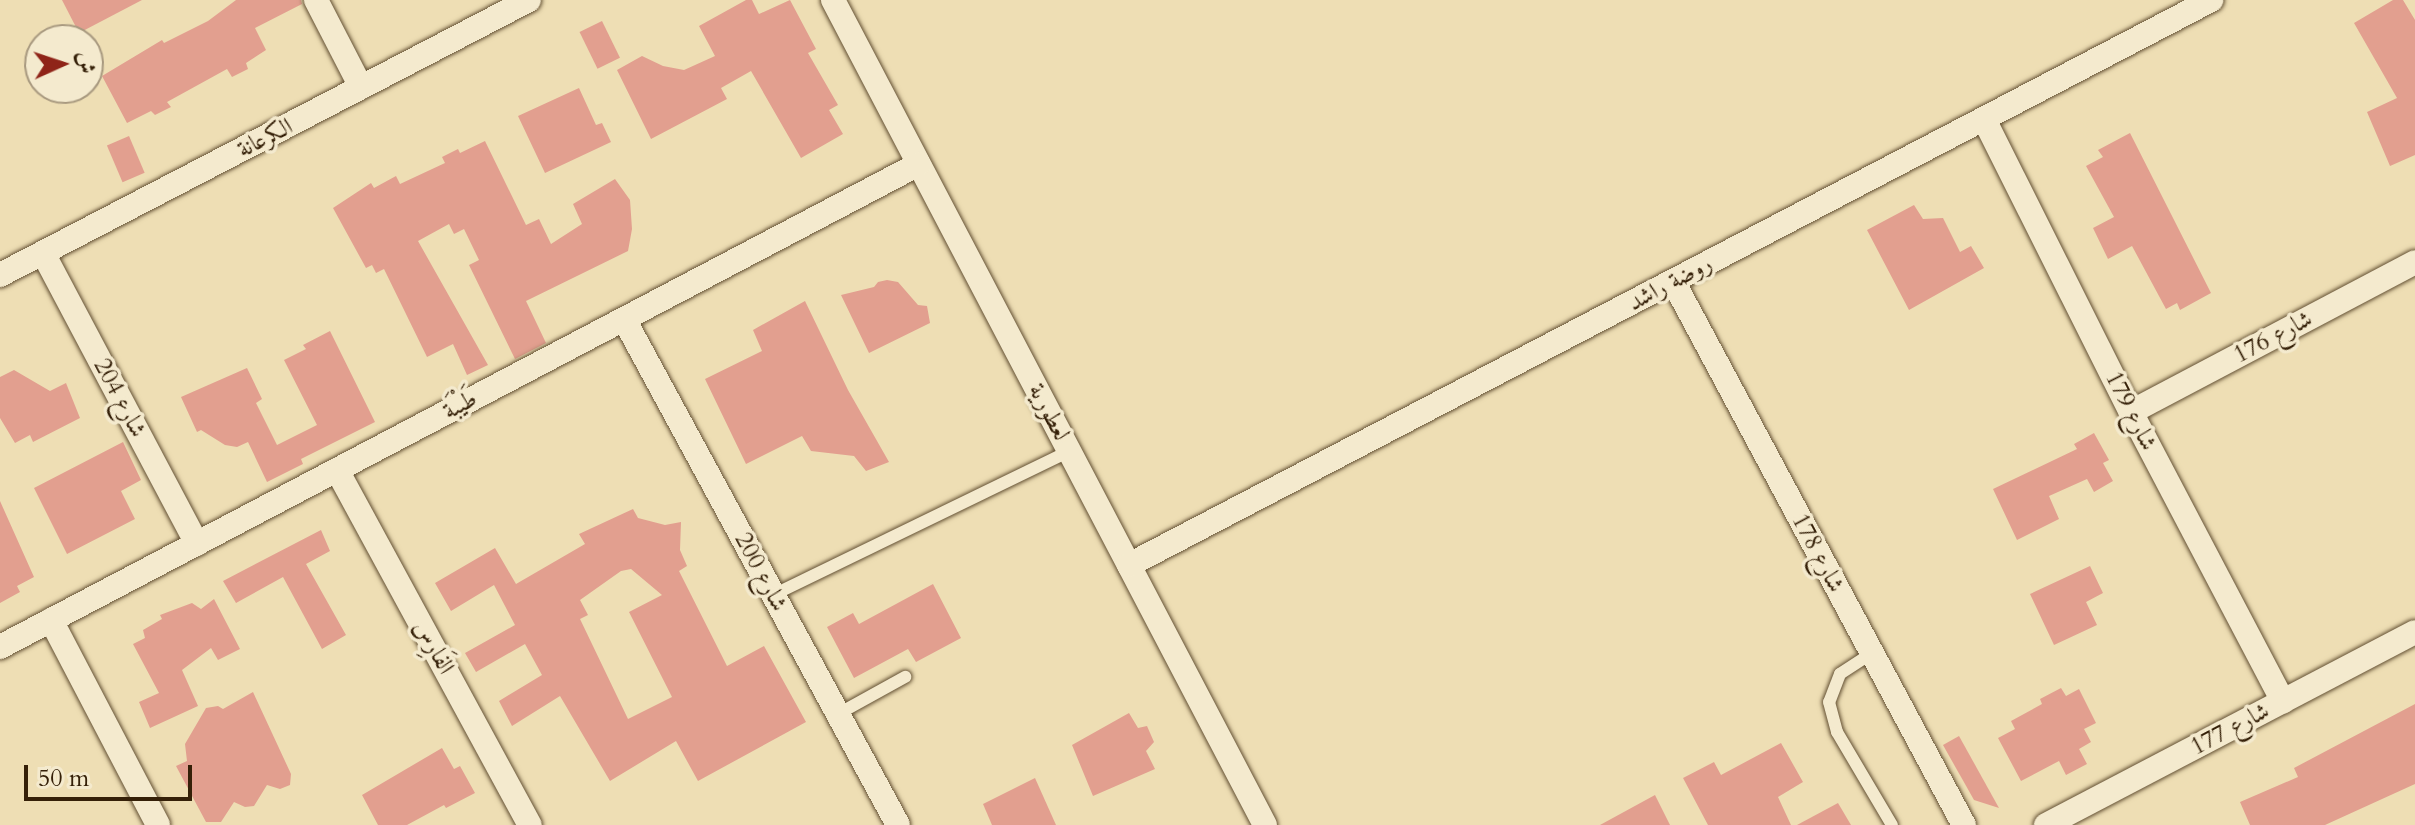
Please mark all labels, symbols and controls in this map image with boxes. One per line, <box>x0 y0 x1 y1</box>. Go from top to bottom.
north arrow <box>24 24 104 104</box>
text: ش <box>70 51 102 75</box>
street label: الكرعانة <box>233 112 297 164</box>
street label: روضة راشد <box>1623 249 1717 317</box>
street label: شارع 176 <box>2229 304 2317 370</box>
street label: شارع 204 <box>87 354 153 442</box>
street label: شارع 179 <box>2099 367 2163 455</box>
street label: لعطورية <box>1022 378 1076 446</box>
street label: طَيْبَة <box>438 384 482 426</box>
street label: شارع 178 <box>1785 509 1851 597</box>
street label: شارع 200 <box>728 528 794 616</box>
street label: الفَارِس <box>408 615 460 679</box>
street label: شارع 177 <box>2186 696 2274 762</box>
scale bar <box>28 749 196 799</box>
text: 50 m <box>38 762 89 795</box>

